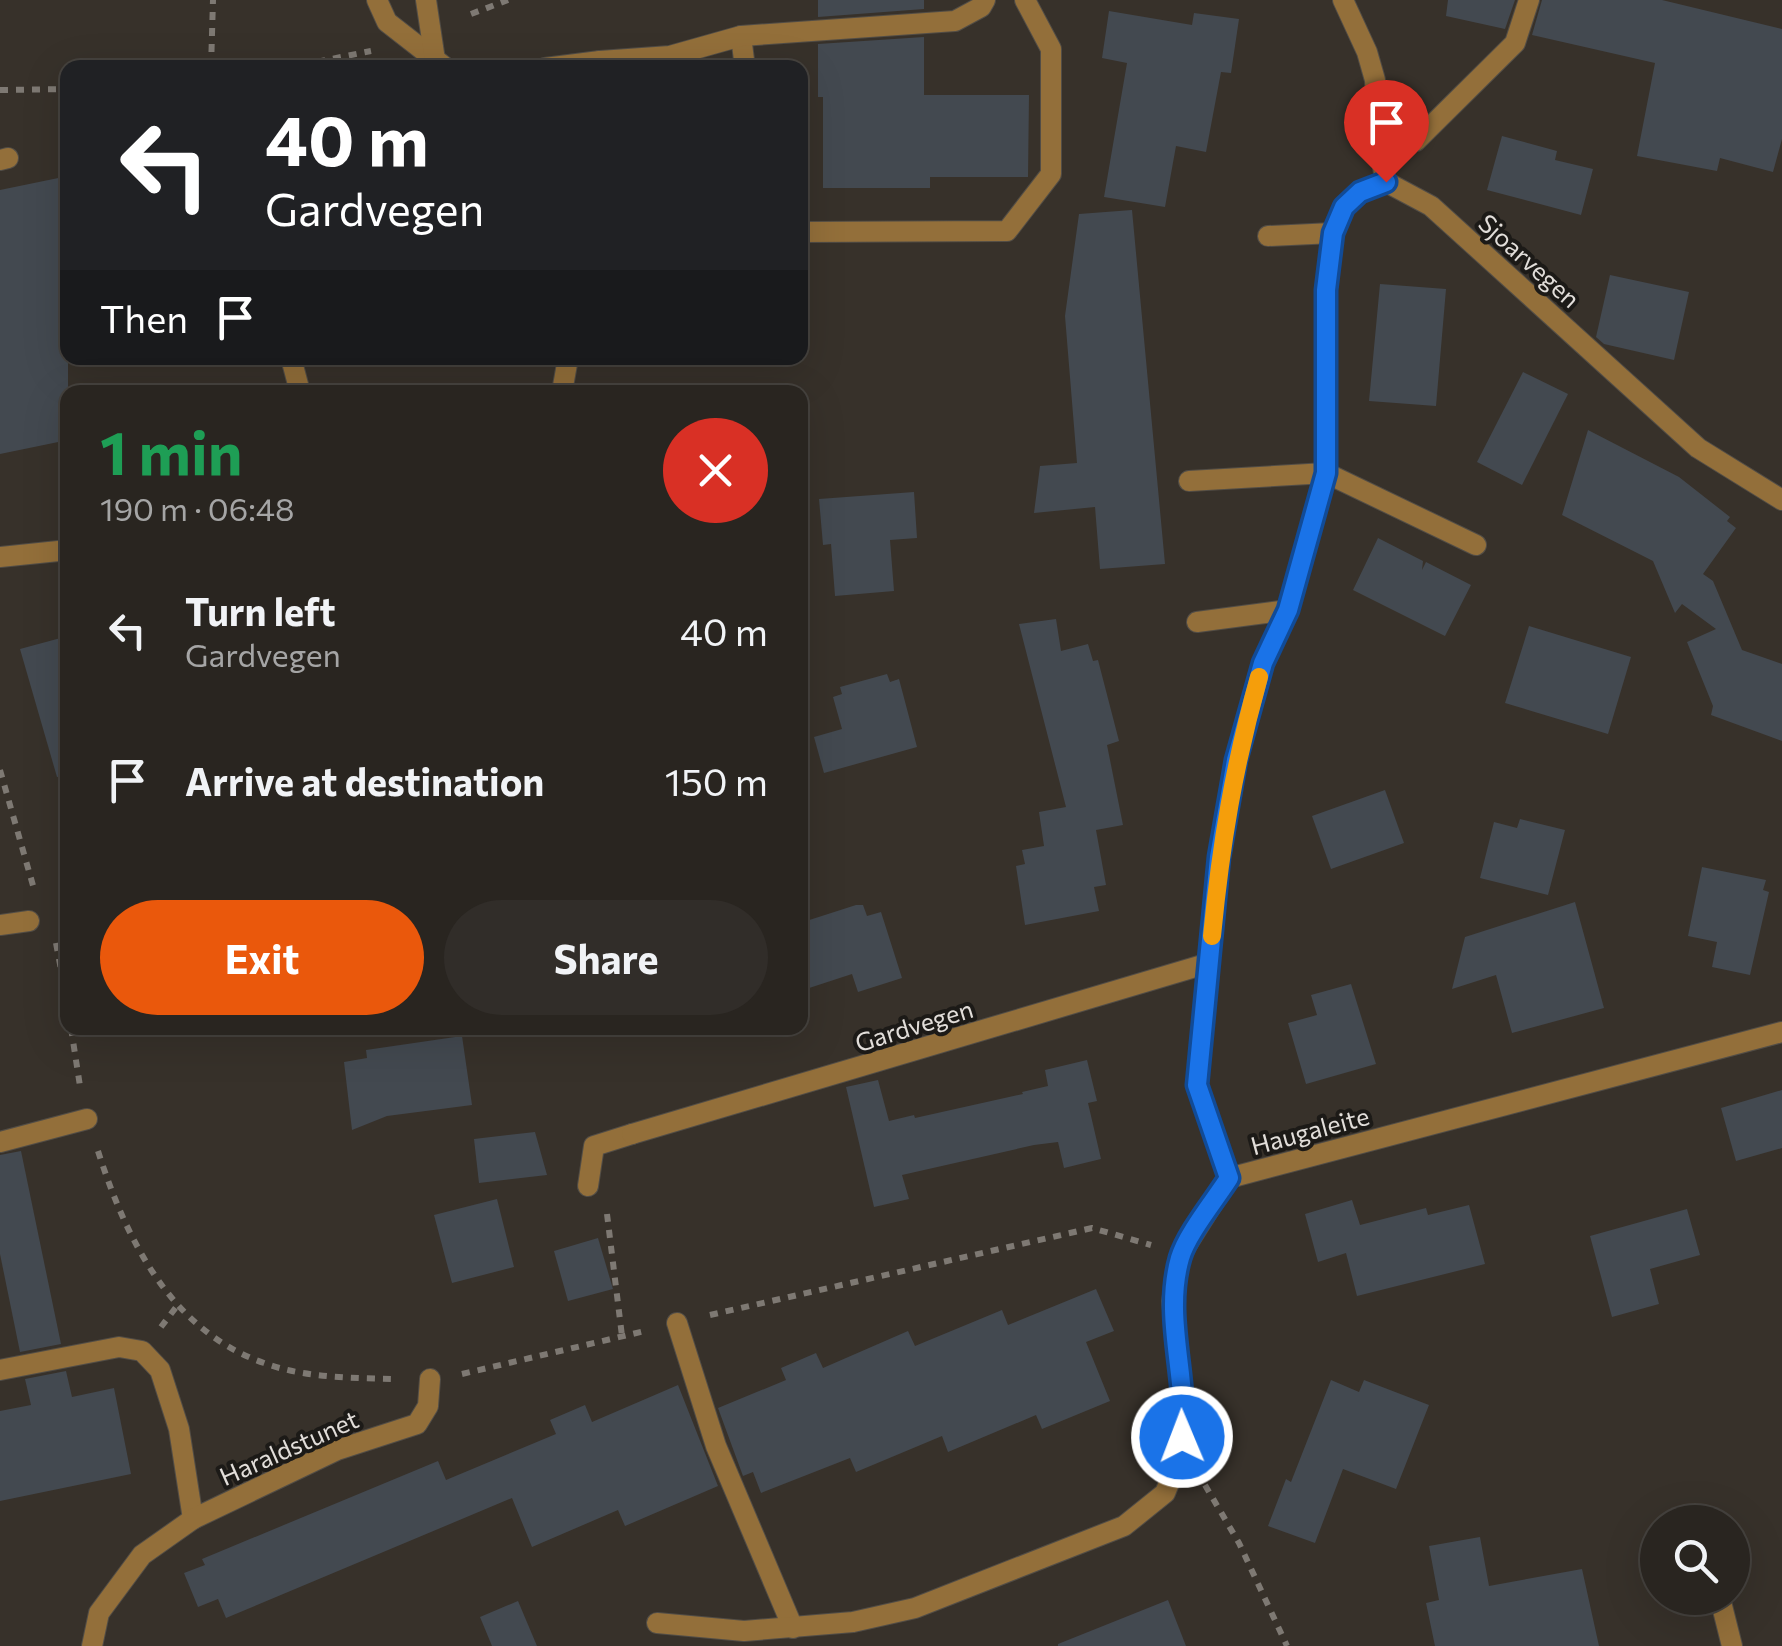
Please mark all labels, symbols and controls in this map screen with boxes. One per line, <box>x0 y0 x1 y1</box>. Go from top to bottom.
pin <box>1344 80 1429 183</box>
text: 40 m <box>265 95 429 180</box>
icon: arrive <box>1359 95 1414 150</box>
icon: left <box>100 100 230 230</box>
text: Gardvegen <box>265 180 484 235</box>
street label: Sjoarvegen <box>1473 207 1586 313</box>
icon: arrive <box>208 290 263 345</box>
text: Then <box>100 294 188 341</box>
text: 1 min <box>100 414 242 487</box>
button: close <box>663 418 768 523</box>
text: 190 m · 06:48 <box>100 488 294 528</box>
text: Turn left <box>185 587 336 634</box>
icon: left <box>100 603 155 658</box>
text: 40 m <box>680 607 768 654</box>
text: Gardvegen <box>185 634 341 674</box>
icon: arrive <box>100 753 155 808</box>
text: Arrive at destination <box>185 757 544 804</box>
text: 150 m <box>665 757 768 804</box>
button: Exit <box>100 900 424 1015</box>
button: Share <box>444 900 768 1015</box>
street label: Gardvegen <box>851 993 976 1057</box>
street label: Haugaleite <box>1247 1100 1372 1160</box>
position arrow <box>1130 1385 1234 1489</box>
street label: Haraldstunet <box>215 1403 363 1491</box>
map controls <box>1640 1505 1750 1615</box>
button: search <box>1640 1505 1750 1615</box>

